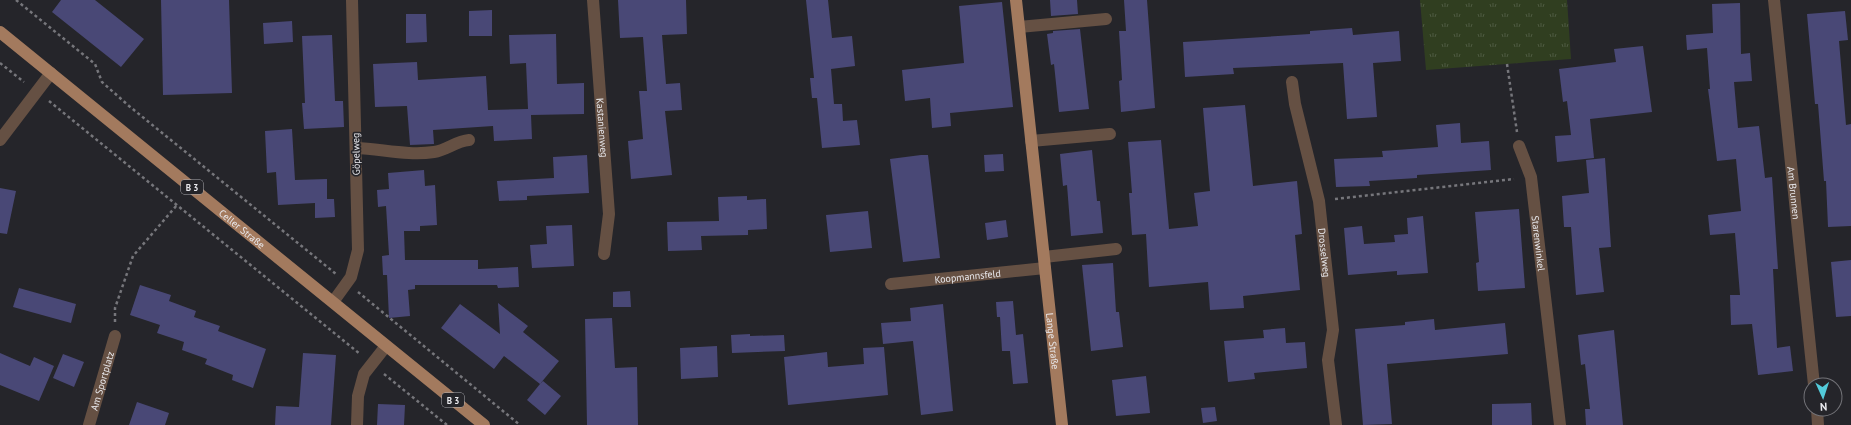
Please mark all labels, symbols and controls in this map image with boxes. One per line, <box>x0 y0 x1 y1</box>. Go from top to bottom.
street label: Kastanienweg <box>594 97 611 158</box>
street label: Göpelweg <box>349 133 363 175</box>
street label: Am Brunnen <box>1785 166 1803 220</box>
road number: B 3 <box>181 180 203 194</box>
street label: Celler Straße <box>217 206 268 251</box>
street label: Starenwinkel <box>1529 215 1548 272</box>
street label: Drosselweg <box>1315 227 1334 278</box>
street label: Koopmannsfeld <box>934 266 1001 286</box>
street label: Lange Straße <box>1043 312 1062 370</box>
street label: Am Sportplatz <box>87 350 117 412</box>
north arrow <box>1803 377 1843 417</box>
road number: B 3 <box>442 393 464 407</box>
text: N <box>1820 400 1828 414</box>

